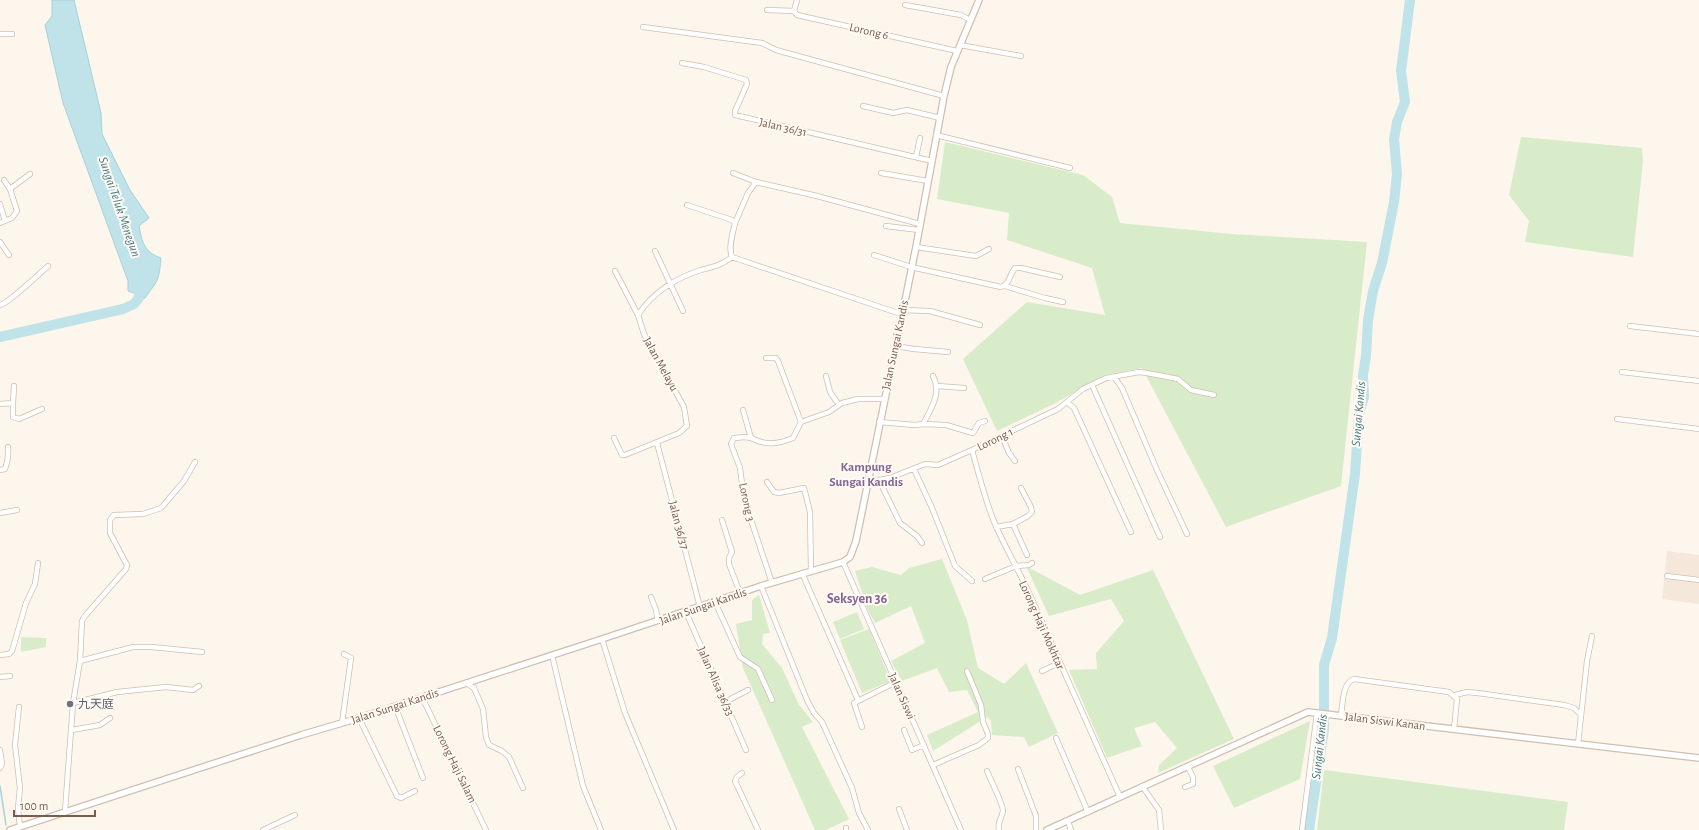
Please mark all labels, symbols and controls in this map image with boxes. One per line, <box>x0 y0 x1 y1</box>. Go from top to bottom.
street label: Lorong 6 <box>848 21 890 41</box>
street label: Jalan 36/31 <box>758 116 808 138</box>
water label: Sungai Teluk Menegun <box>96 155 142 259</box>
street label: Jalan Sungai Kandis <box>880 299 910 391</box>
street label: Jalan Melayu <box>640 335 681 394</box>
water label: Sungai Kandis <box>1350 381 1368 447</box>
street label: Lorong 1 <box>975 425 1015 453</box>
district label: Kampung Sungai Kandis <box>829 461 903 489</box>
street label: Lorong 3 <box>737 482 757 522</box>
street label: Jalan 36/37 <box>667 500 691 550</box>
street label: Lorong Haji Mokhtar <box>1016 579 1067 672</box>
street label: Jalan Sungai Kandis <box>658 585 748 627</box>
district label: Seksyen 36 <box>827 592 888 606</box>
street label: Jalan Alisa 36/33 <box>695 645 737 717</box>
street label: Jalan Siswi <box>886 671 918 721</box>
street label: Jalan Sungai Kandis <box>350 686 440 726</box>
place label: 九天庭 <box>78 697 114 710</box>
marker: 九天庭 <box>65 699 75 709</box>
street label: Jalan Siswi Kanan <box>1344 710 1426 732</box>
water label: Sungai Kandis <box>1310 714 1330 780</box>
street label: Lorong Haji Salam <box>430 723 479 805</box>
scale bar <box>14 792 95 818</box>
text: 100 m <box>20 800 48 812</box>

